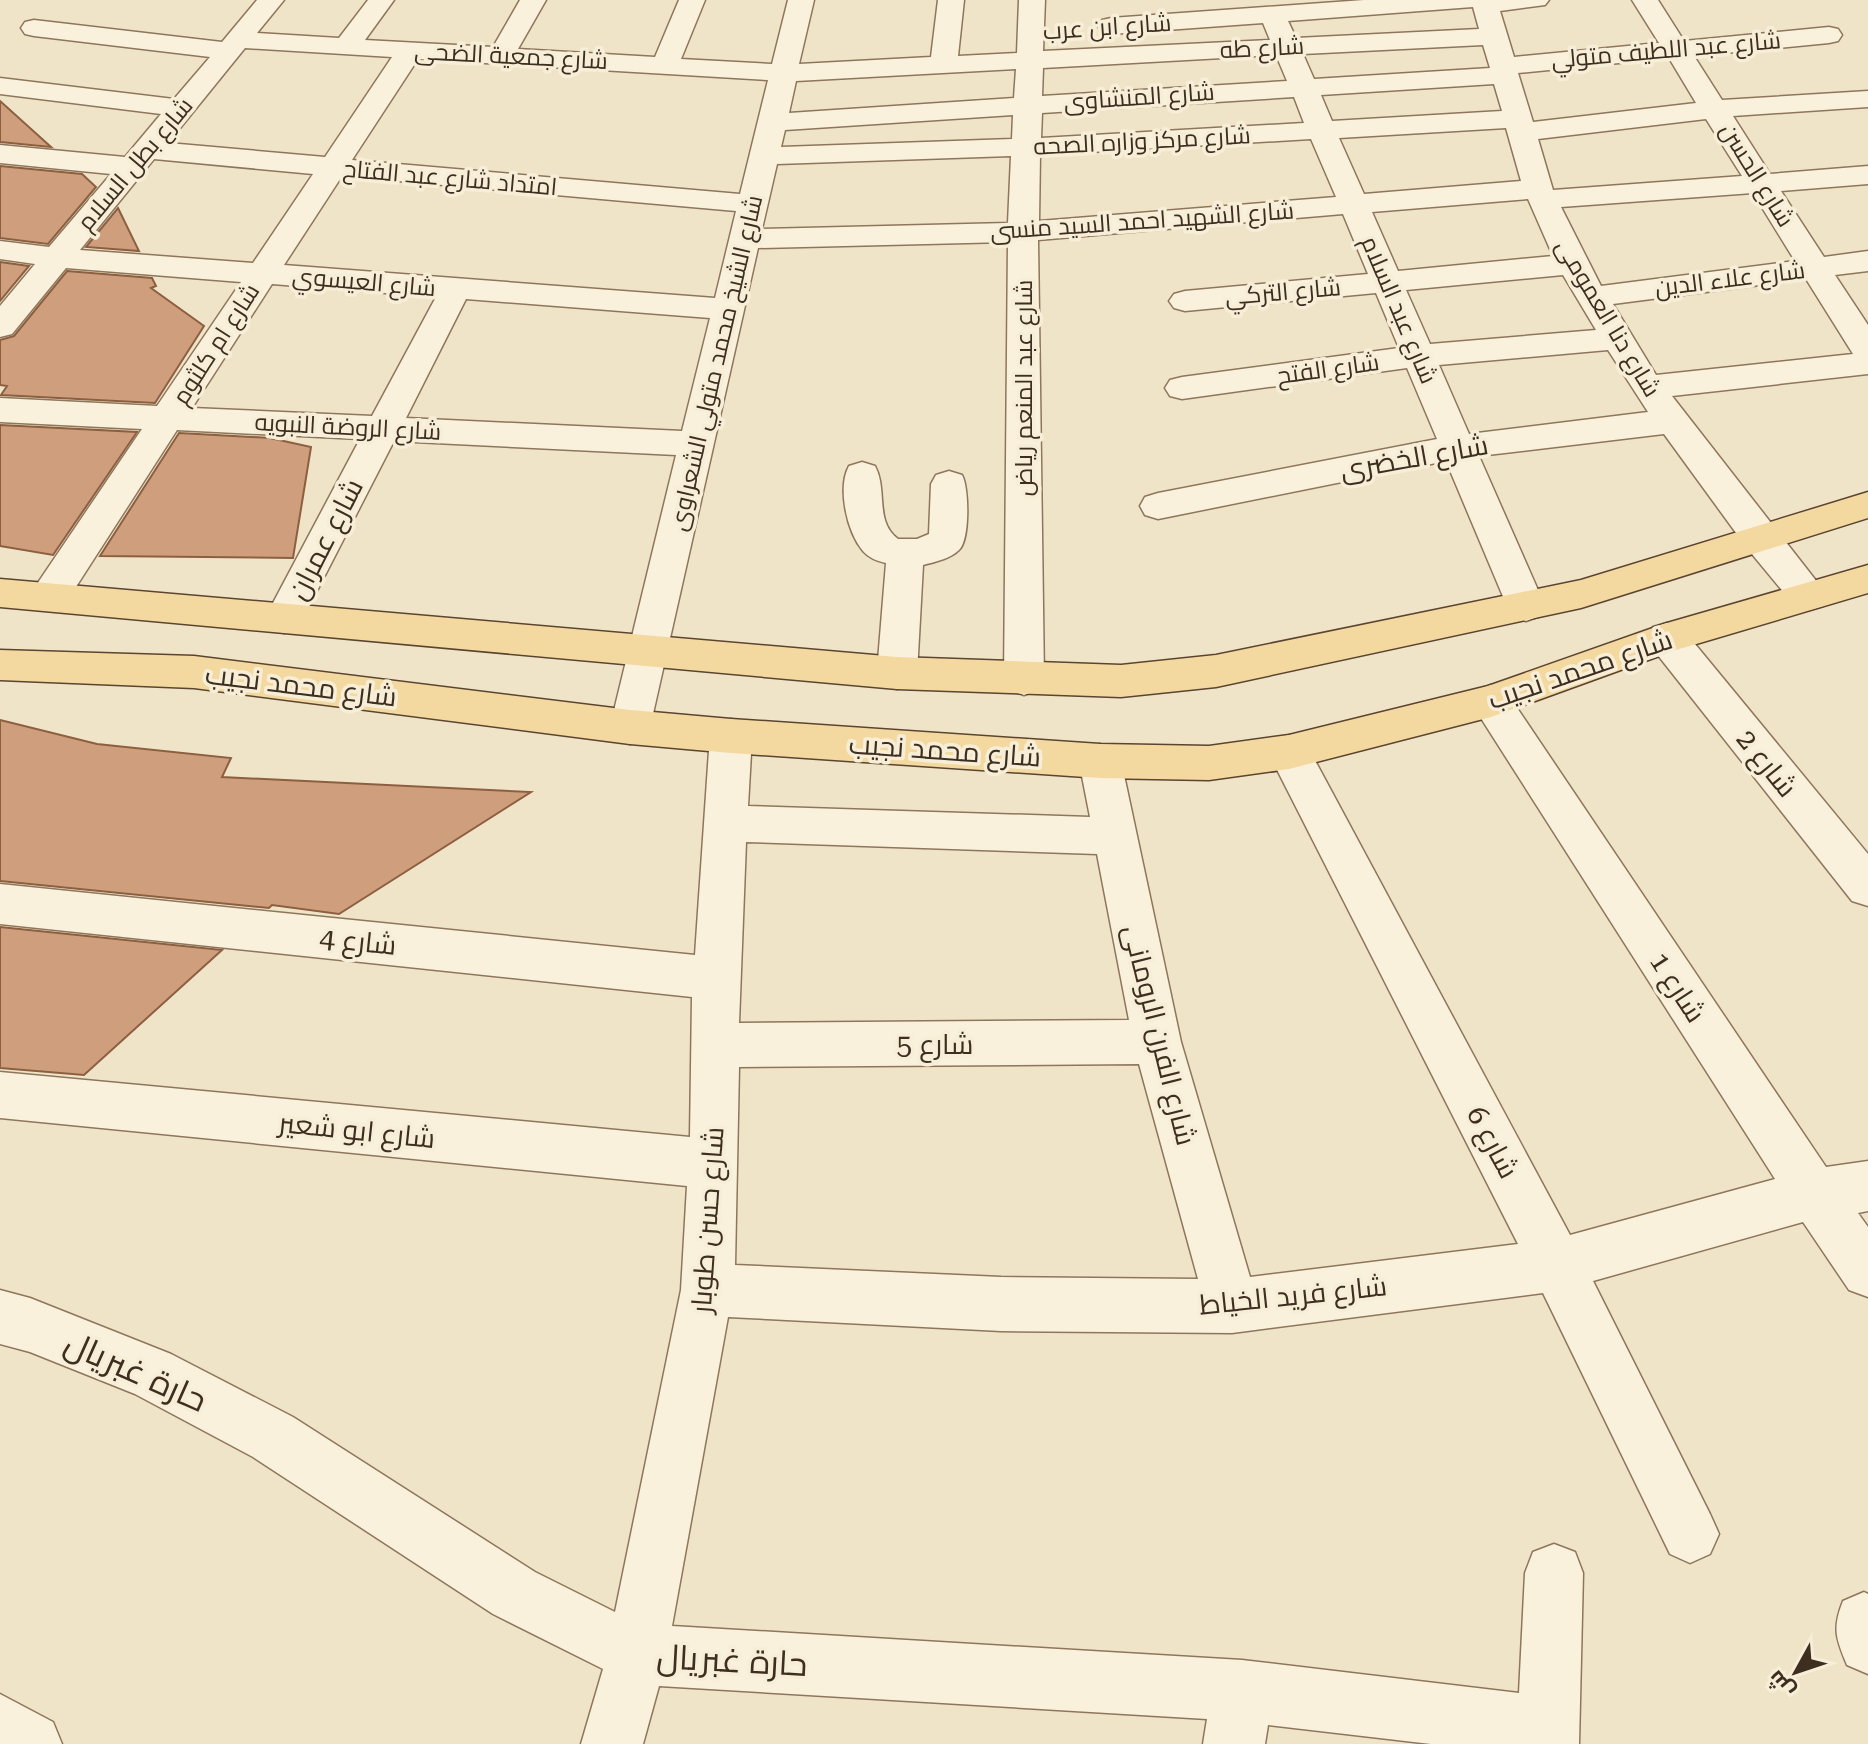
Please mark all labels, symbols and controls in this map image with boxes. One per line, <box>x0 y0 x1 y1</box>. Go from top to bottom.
street label: شارع ابن عرب <box>1042 9 1172 47</box>
street label: شارع عبد اللطيف متولي <box>1550 26 1782 79</box>
street label: شارع طه <box>1219 32 1305 66</box>
street label: شارع جمعية الضحى <box>414 37 608 77</box>
street label: شارع المنشاوى <box>1063 78 1216 118</box>
street label: شارع بطل السلام <box>71 92 200 237</box>
street label: شارع الحسن <box>1712 118 1800 233</box>
street label: شارع مركز وزاره الصحه <box>1033 121 1251 163</box>
street label: امتداد شارع عبد الفتاح <box>341 155 558 203</box>
street label: شارع الشيخ محمد متولي الشعراوى <box>664 192 773 535</box>
street label: شارع الشهيد احمد السيد منسى <box>989 196 1295 248</box>
street label: شارع عبد السلام <box>1353 232 1443 389</box>
street label: شارع دنا العمومى <box>1548 234 1666 403</box>
street label: شارع علاء الدين <box>1653 256 1807 304</box>
street label: شارع العيسوي <box>291 262 437 306</box>
street label: شارع التركي <box>1224 273 1342 316</box>
street label: شارع ام كلثوم <box>167 278 267 411</box>
street label: شارع عبد المنعم رياض <box>1010 280 1040 496</box>
street label: شارع الفتح <box>1275 348 1381 392</box>
street label: شارع الروضة النبويه <box>254 408 442 448</box>
street label: شارع الخضرى <box>1337 428 1491 489</box>
street label: شارع عمران <box>281 473 372 606</box>
street label: شارع محمد نجيب <box>1484 623 1677 718</box>
street label: شارع محمد نجيب <box>203 657 399 716</box>
street label: شارع 2 <box>1728 723 1804 805</box>
street label: شارع محمد نجيب <box>848 727 1042 776</box>
street label: شارع 4 <box>318 921 398 964</box>
street label: شارع الفرن الرومانى <box>1114 922 1203 1149</box>
street label: شارع 1 <box>1641 946 1712 1030</box>
street label: شارع 5 <box>896 1028 974 1063</box>
street label: شارع 6 <box>1458 1100 1525 1185</box>
street label: شارع ابو شعير <box>275 1106 437 1157</box>
street label: شارع حسن طوبار <box>684 1126 732 1317</box>
street label: شارع فريد الخياط <box>1198 1269 1389 1324</box>
street label: حارة غبريال <box>58 1322 213 1421</box>
north arrow <box>1756 1632 1836 1712</box>
street label: حارة غبريال <box>655 1636 808 1685</box>
text: ش <box>1762 1665 1800 1703</box>

